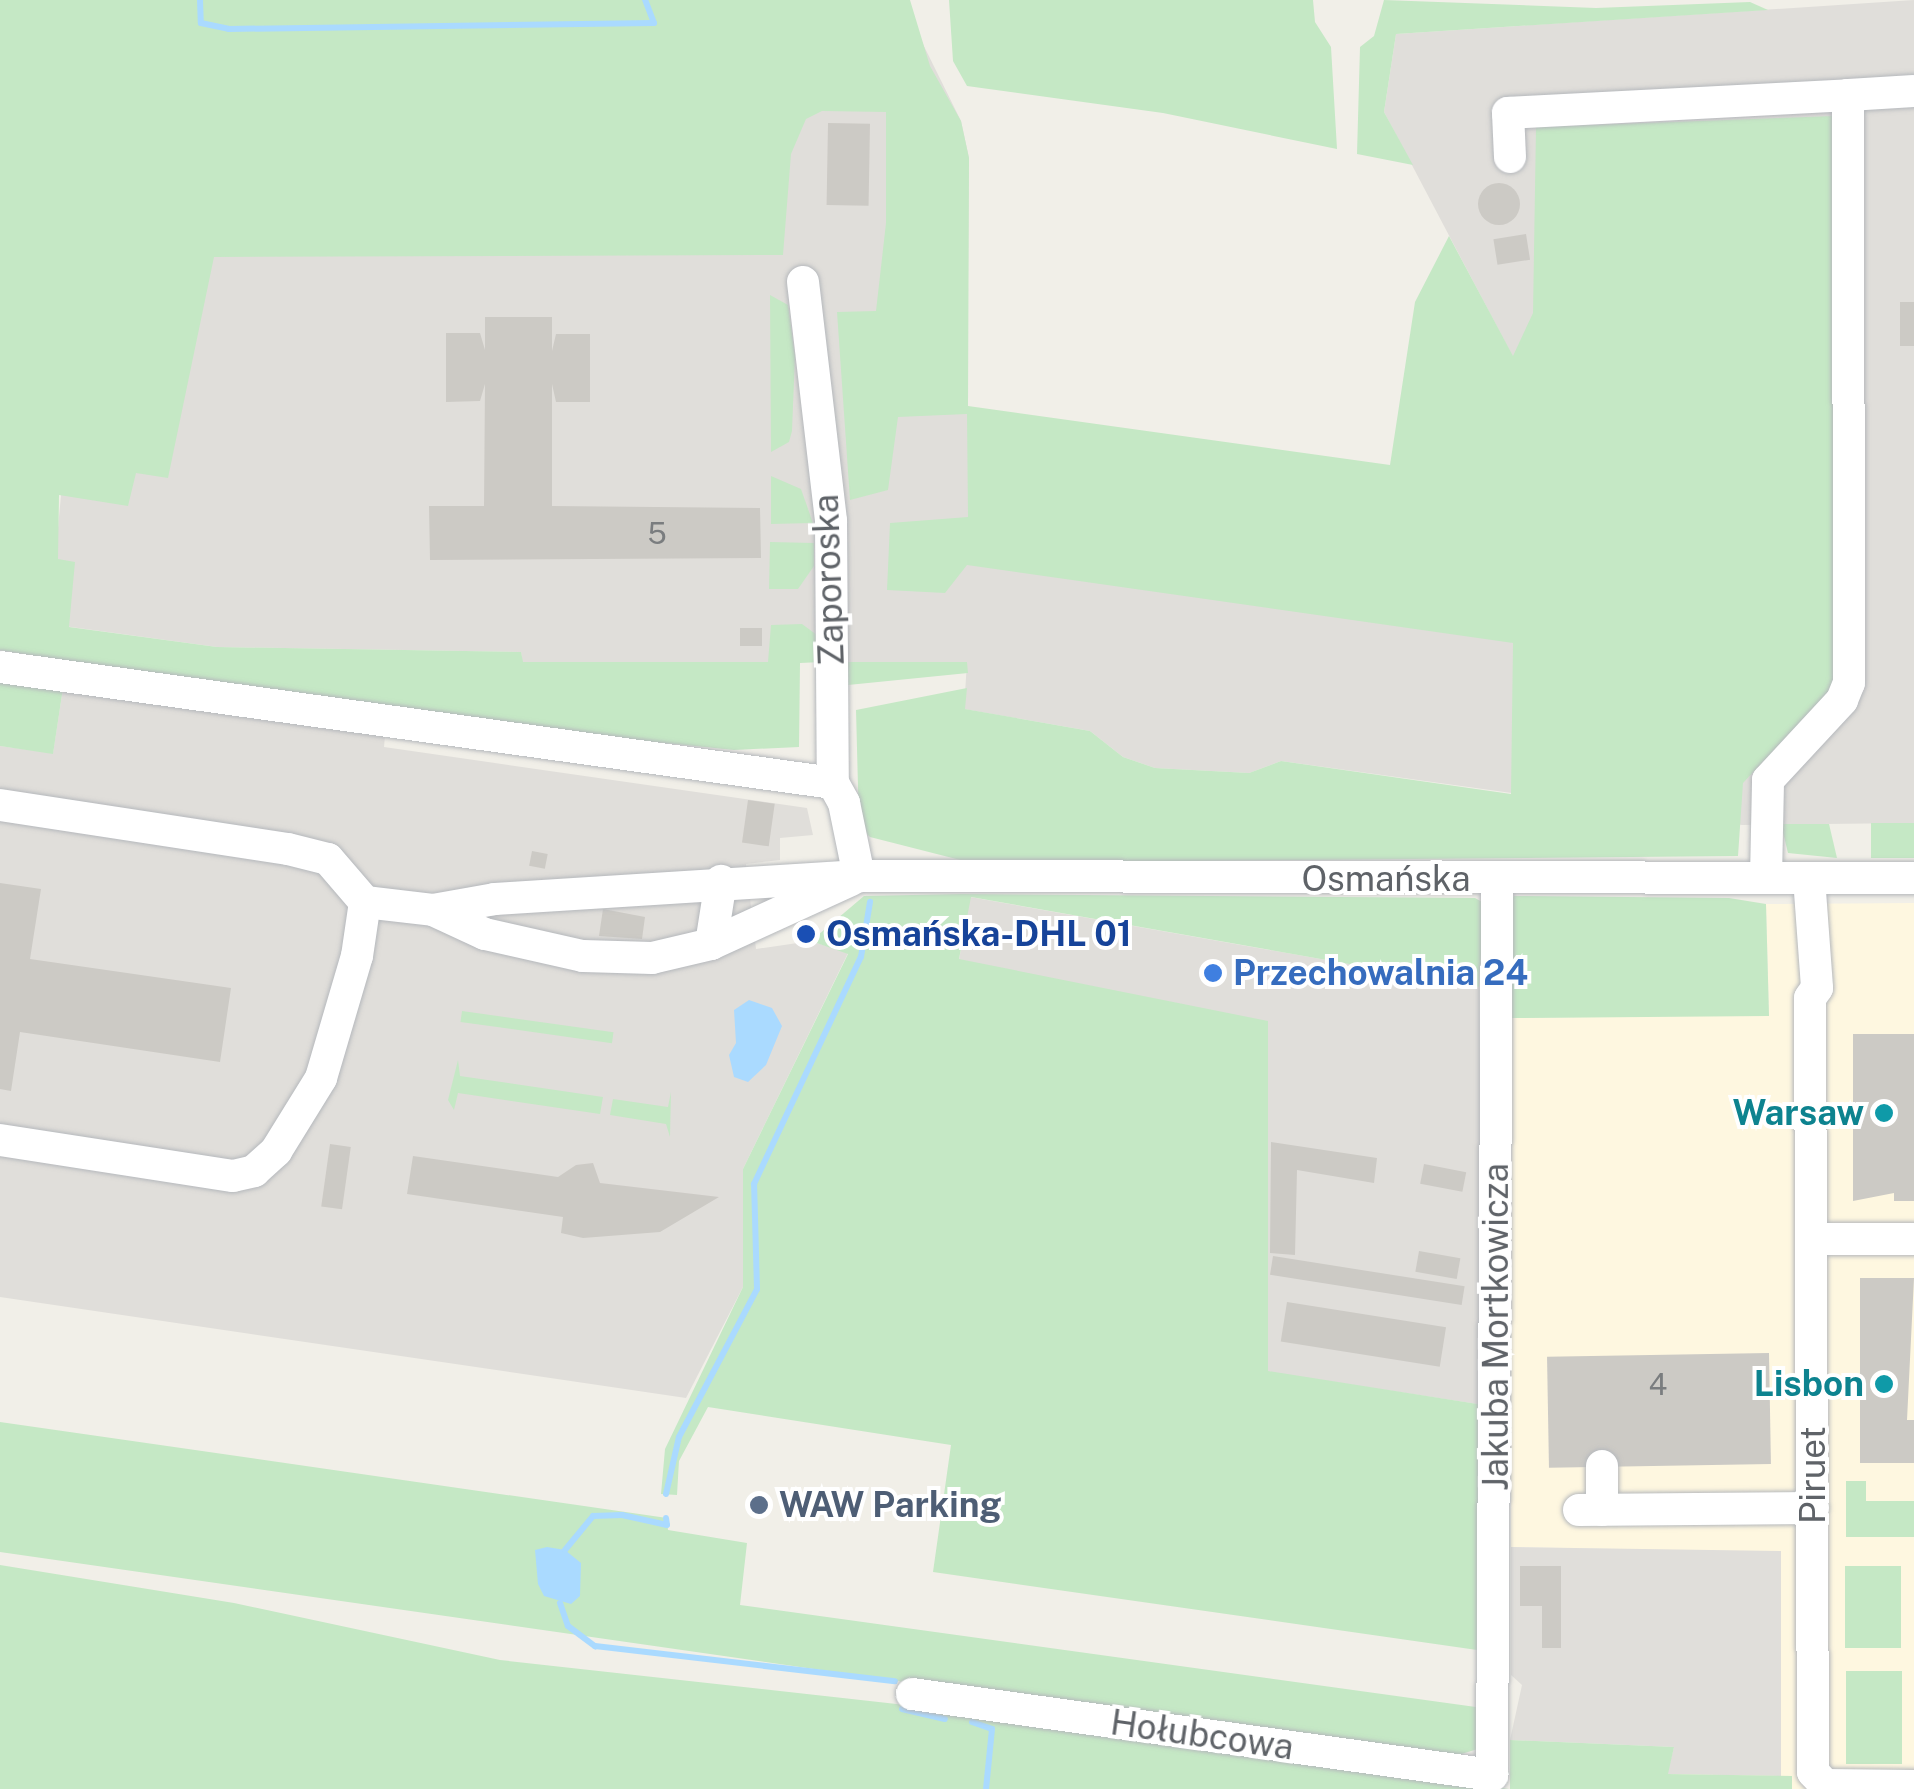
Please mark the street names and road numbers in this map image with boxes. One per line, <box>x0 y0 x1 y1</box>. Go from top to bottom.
street label: Zaporoska <box>805 493 853 667</box>
street label: Osmańska <box>1301 858 1471 900</box>
street label: Jakuba Mortkowicza <box>1475 1163 1517 1491</box>
street label: Piruet <box>1792 1426 1834 1524</box>
street label: Hołubcowa <box>1108 1701 1296 1769</box>

